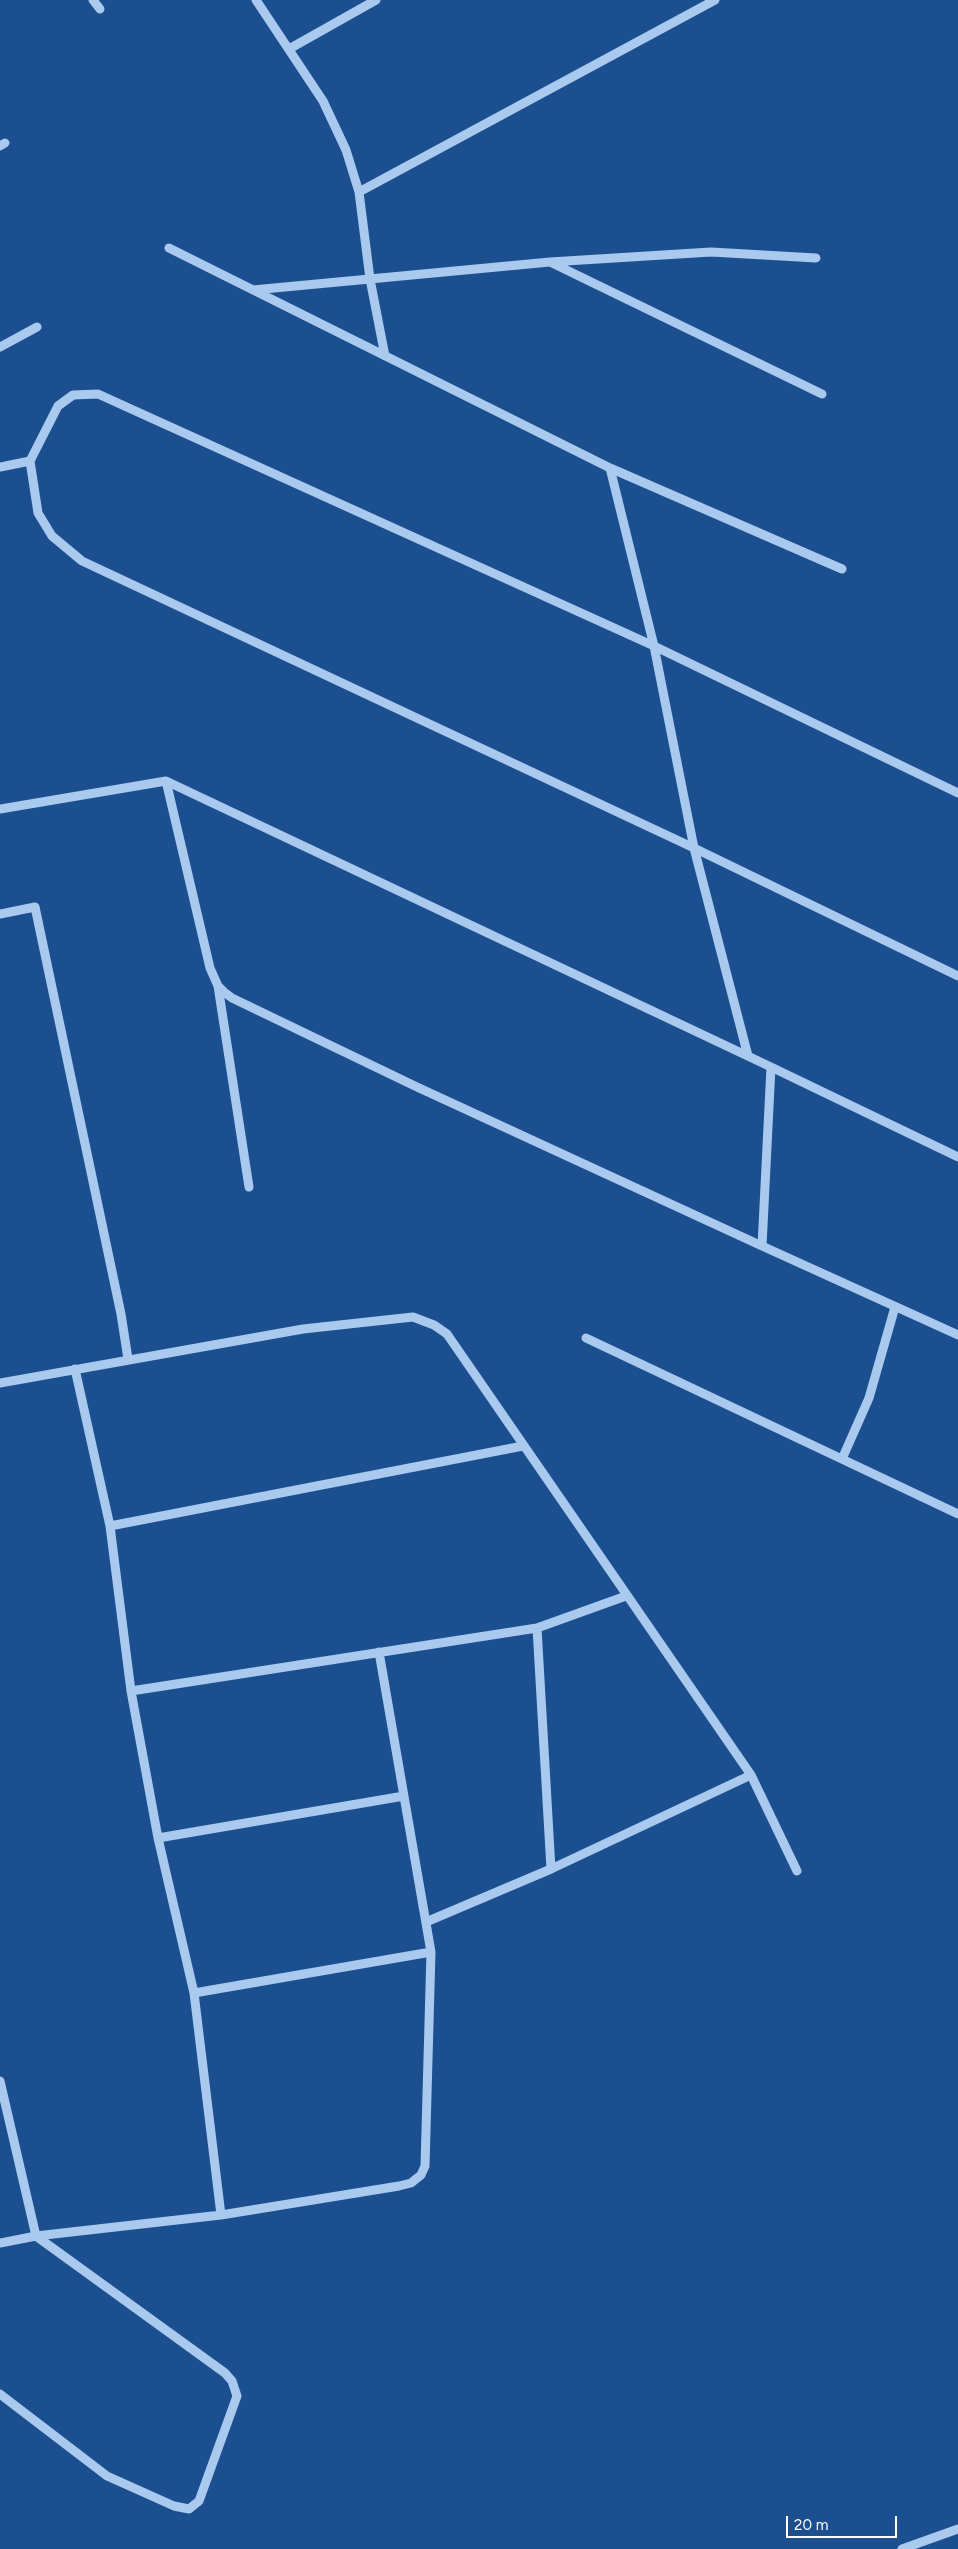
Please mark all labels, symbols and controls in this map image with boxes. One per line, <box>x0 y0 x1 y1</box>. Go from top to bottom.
scale bar <box>788 2506 899 2538</box>
text: 20 m <box>794 2516 828 2534</box>

